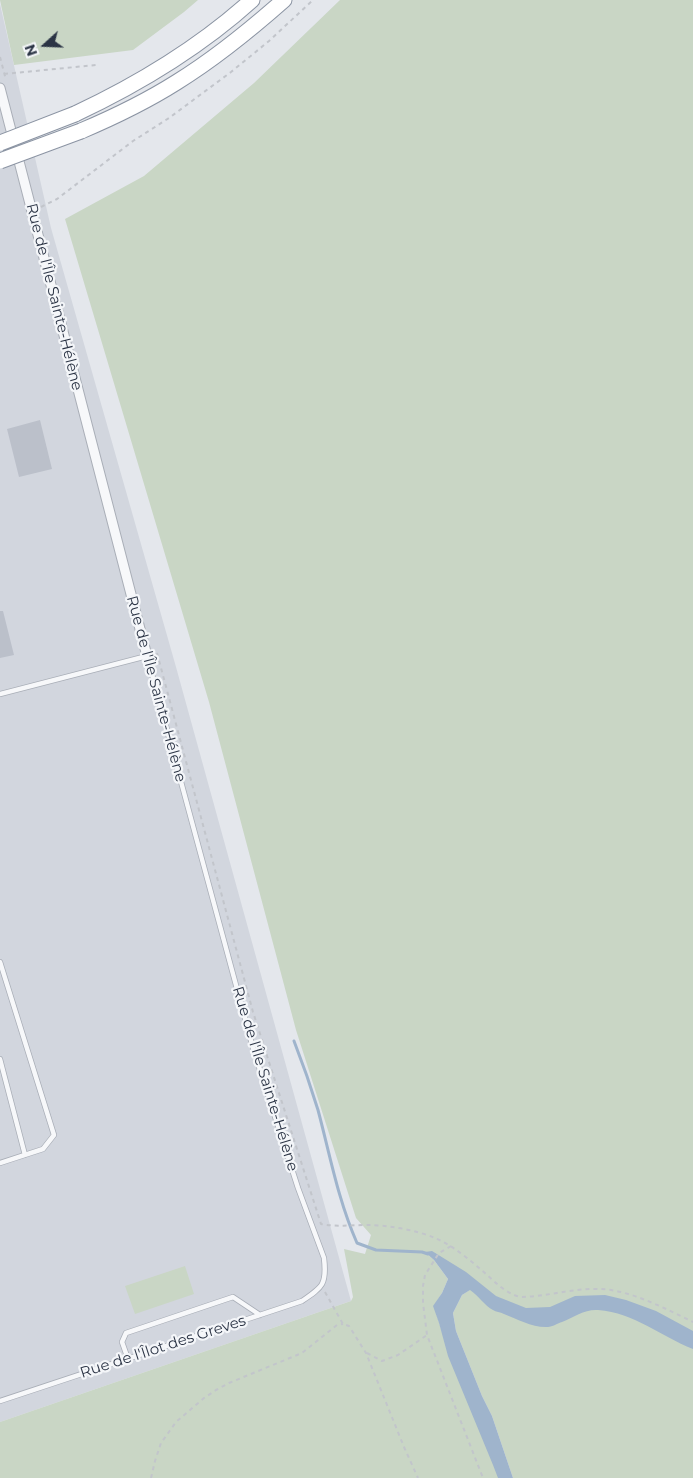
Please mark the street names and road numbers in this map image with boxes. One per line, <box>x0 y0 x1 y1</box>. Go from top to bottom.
street label: Rue de l'Île Sainte-Hélène <box>22 202 86 392</box>
street label: Rue de l'Île Sainte-Hélène <box>122 594 190 784</box>
street label: Rue de l'Île Sainte-Hélène <box>228 984 302 1174</box>
street label: Rue de l'Îlot des Greves <box>78 1312 248 1382</box>

